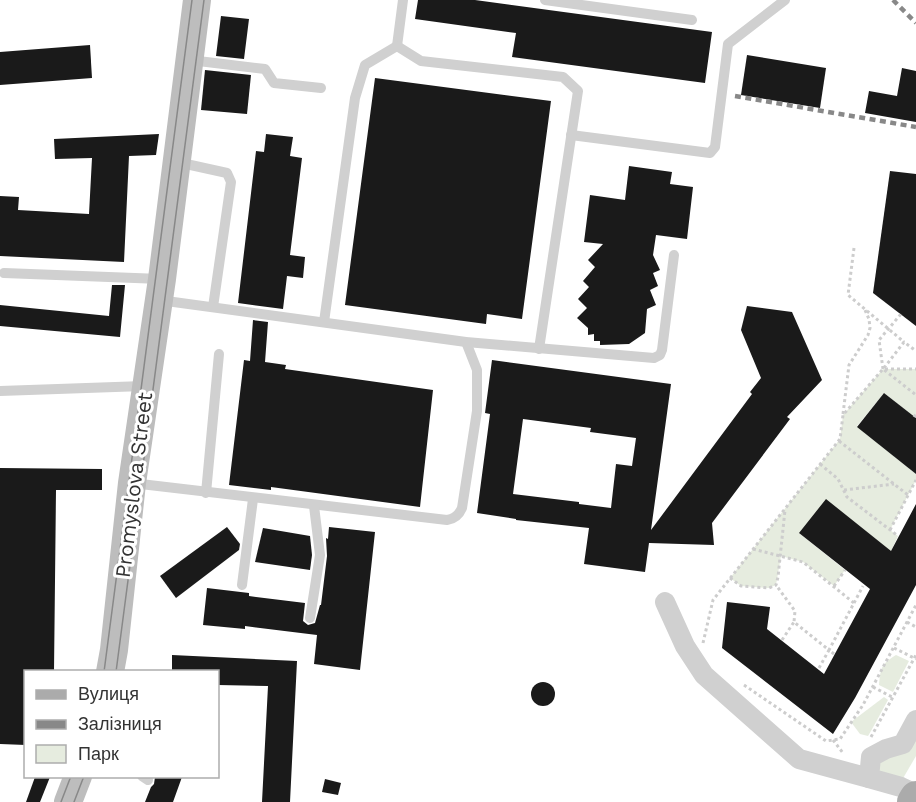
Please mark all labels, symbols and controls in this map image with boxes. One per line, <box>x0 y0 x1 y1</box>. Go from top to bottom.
street label: Promyslova Street <box>110 391 157 579</box>
legend <box>24 670 219 778</box>
text: Вулиця <box>78 683 139 704</box>
text: Залізниця <box>78 713 162 734</box>
text: Парк <box>78 743 119 764</box>

